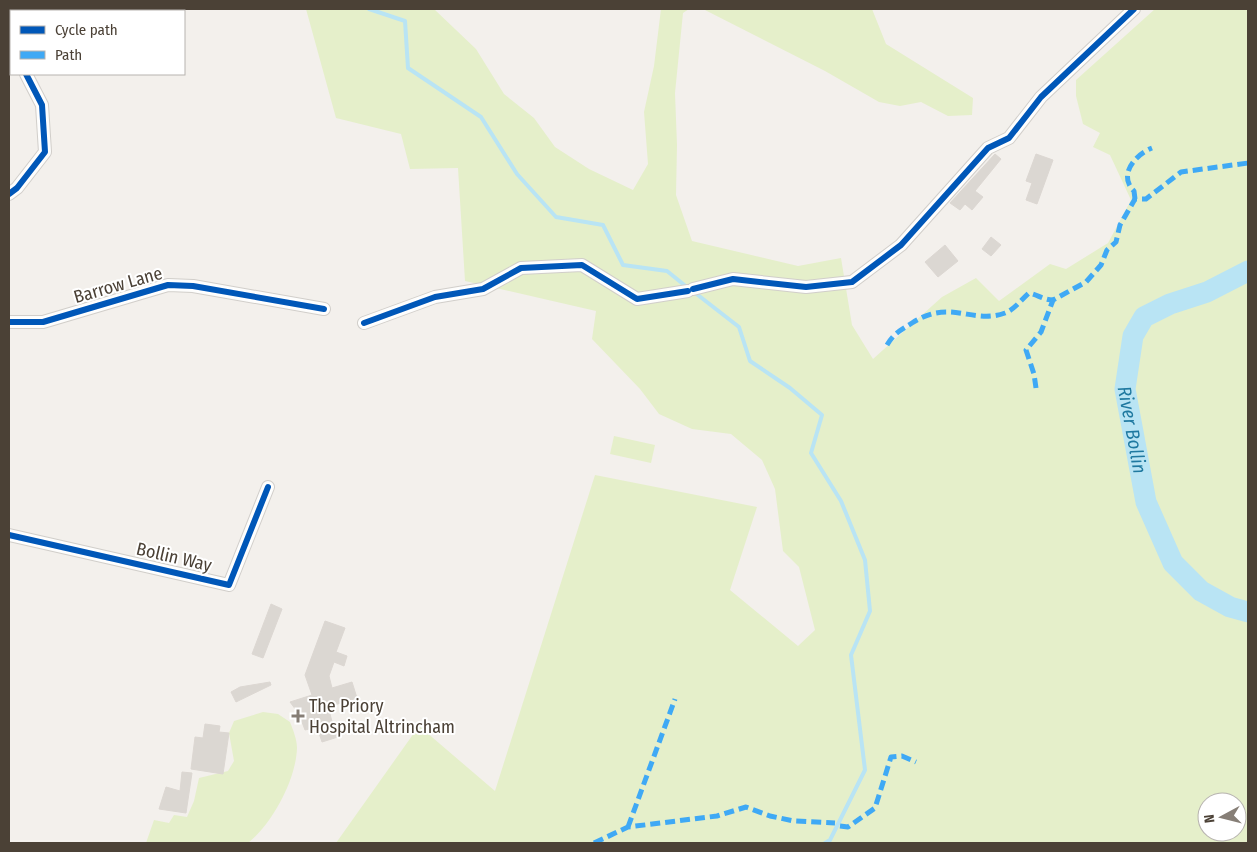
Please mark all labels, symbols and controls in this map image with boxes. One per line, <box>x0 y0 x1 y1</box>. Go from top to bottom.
legend <box>10 10 185 75</box>
text: Cycle path <box>55 21 118 39</box>
text: Path <box>55 46 82 64</box>
street label: Barrow Lane <box>71 262 165 308</box>
water label: River Bollin <box>1113 384 1152 475</box>
street label: Bollin Way <box>134 538 214 576</box>
place label: The Priory Hospital Altrincham <box>309 695 455 738</box>
marker: The Priory Hospital Altrincham <box>291 709 305 723</box>
north arrow <box>1197 792 1247 842</box>
text: N <box>1201 813 1219 824</box>

